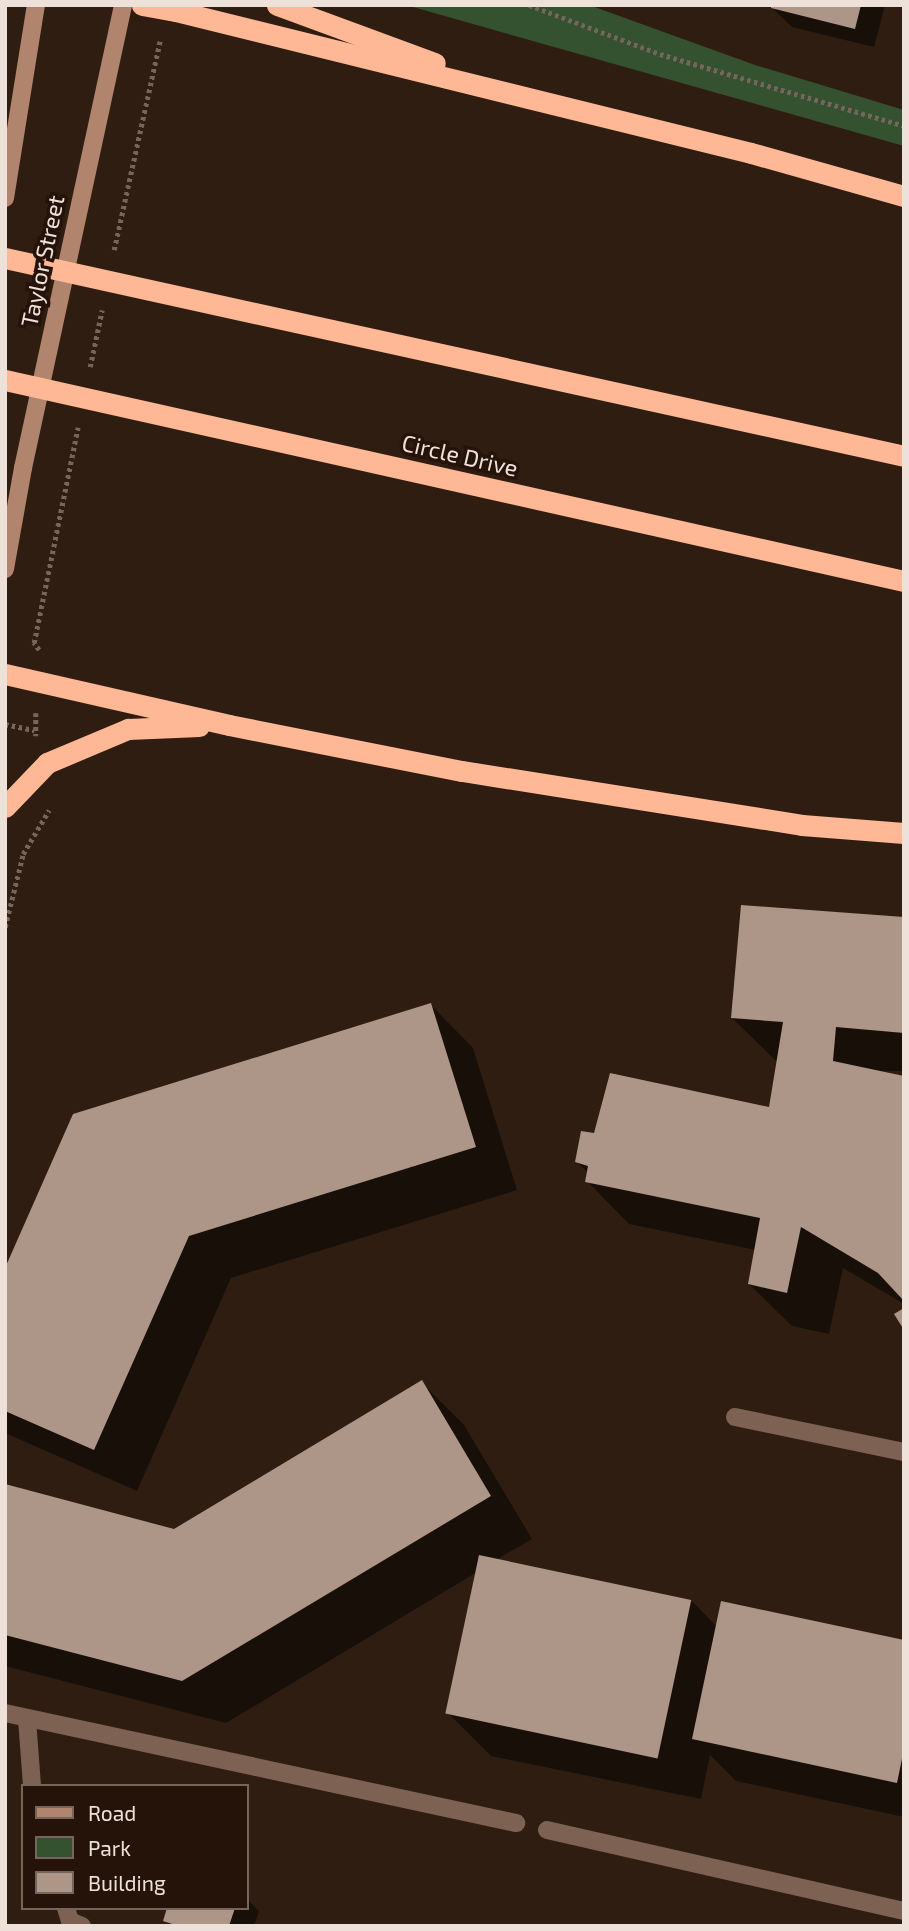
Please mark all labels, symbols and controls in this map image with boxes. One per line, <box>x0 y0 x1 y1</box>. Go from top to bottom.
street label: Taylor Street <box>15 193 69 329</box>
street label: Circle Drive <box>399 428 521 482</box>
legend <box>21 1784 248 1910</box>
text: Road <box>88 1800 136 1825</box>
text: Park <box>88 1835 131 1860</box>
text: Building <box>88 1870 166 1895</box>

